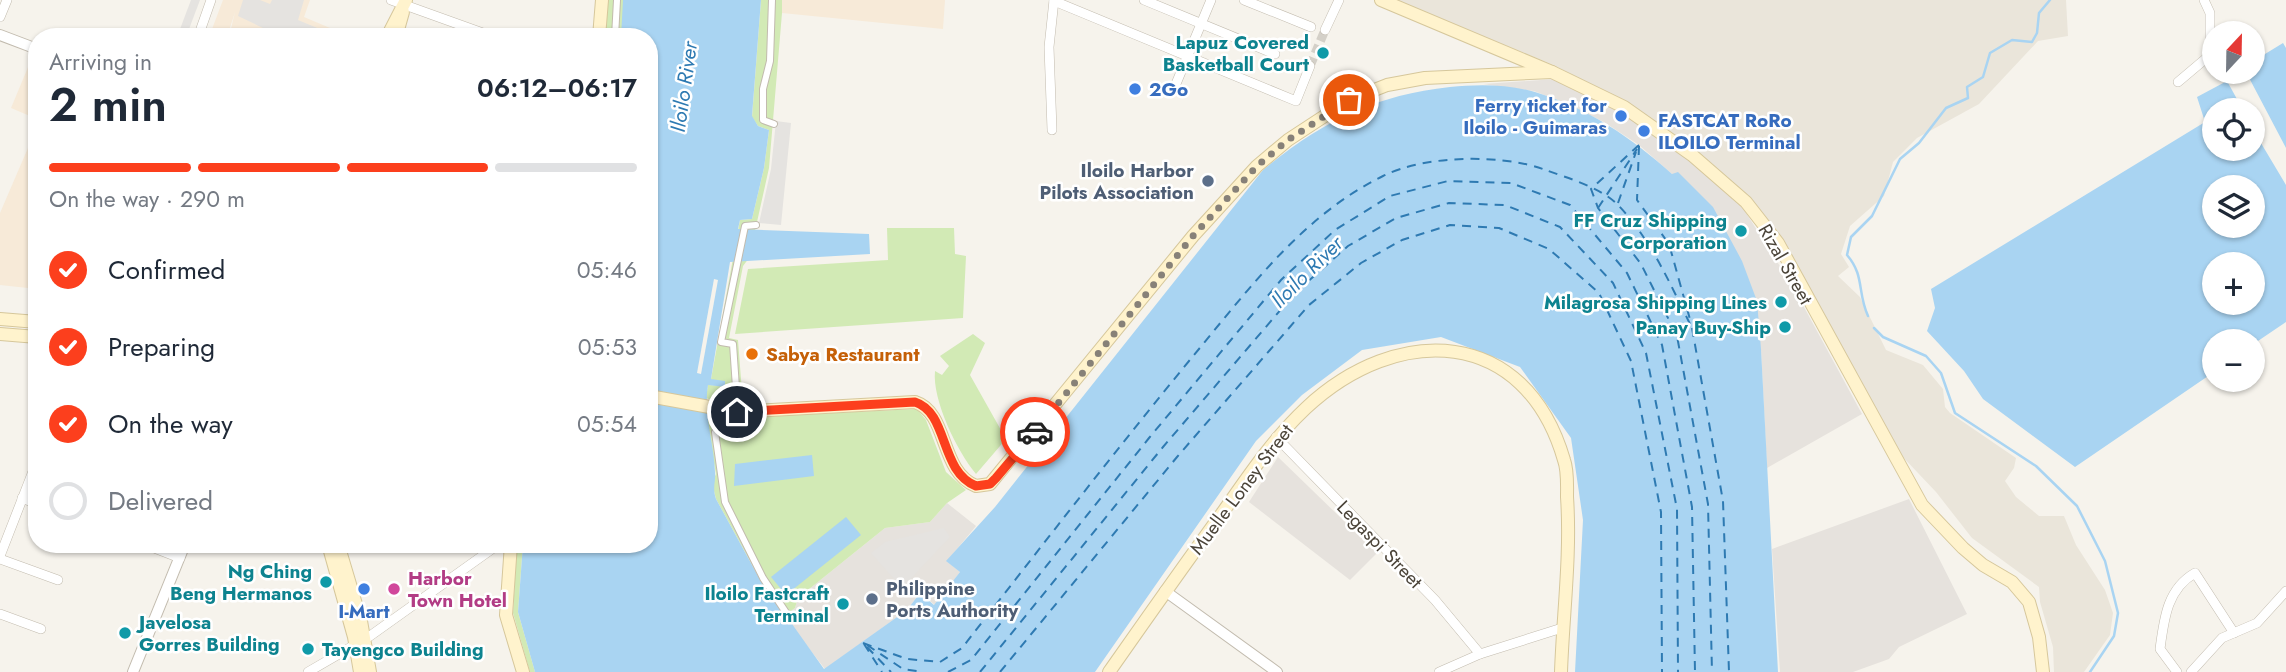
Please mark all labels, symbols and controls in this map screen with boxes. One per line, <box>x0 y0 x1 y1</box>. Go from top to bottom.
north arrow <box>2202 21 2264 84</box>
map controls <box>2202 21 2265 392</box>
place label: Lapuz Covered Basketball Court <box>1163 29 1309 78</box>
water label: Iloilo River <box>663 39 705 134</box>
text: Arriving in <box>49 45 152 79</box>
marker: Lapuz Covered Basketball Court <box>1315 45 1331 61</box>
text: 06:12–06:17 <box>477 69 637 107</box>
pin <box>1319 70 1379 130</box>
text: 2 min <box>49 72 167 138</box>
place label: 2Go <box>1149 76 1188 103</box>
marker: 2Go <box>1127 81 1143 97</box>
icon: bag <box>1330 81 1368 119</box>
place label: Ferry ticket for Iloilo - Guimaras <box>1463 92 1607 141</box>
button: locate <box>2202 98 2265 161</box>
place label: FASTCAT RoRo ILOILO Terminal <box>1658 107 1801 156</box>
marker: Ferry ticket for Iloilo - Guimaras <box>1613 108 1629 124</box>
marker: FASTCAT RoRo ILOILO Terminal <box>1636 123 1652 139</box>
place label: Iloilo Harbor Pilots Association <box>1039 157 1194 206</box>
marker: Iloilo Harbor Pilots Association <box>1200 173 1216 189</box>
button: layers <box>2202 175 2265 238</box>
text: On the way · 290 m <box>49 182 245 216</box>
place label: FF Cruz Shipping Corporation <box>1573 207 1727 256</box>
street label: Rizal Street <box>1752 219 1820 310</box>
marker: FF Cruz Shipping Corporation <box>1733 223 1749 239</box>
water label: Iloilo River <box>1264 228 1351 315</box>
icon: check <box>49 251 87 289</box>
text: Confirmed <box>108 251 225 289</box>
button: + <box>2202 252 2265 315</box>
text: 05:46 <box>577 253 637 287</box>
place label: Milagrosa Shipping Lines <box>1544 289 1767 316</box>
marker: Milagrosa Shipping Lines <box>1773 294 1789 310</box>
place label: Panay Buy-Ship <box>1636 314 1771 341</box>
marker: Panay Buy-Ship <box>1777 319 1793 335</box>
icon: check <box>49 328 87 366</box>
text: Preparing <box>108 328 215 366</box>
button: − <box>2202 329 2265 392</box>
text: 05:53 <box>578 330 637 364</box>
place label: Sabya Restaurant <box>766 341 919 368</box>
marker: Sabya Restaurant <box>744 346 760 362</box>
pin <box>707 382 767 442</box>
icon: home <box>718 393 756 431</box>
courier <box>1000 397 1070 467</box>
icon: check <box>49 405 87 443</box>
text: On the way <box>108 405 233 443</box>
text: 05:54 <box>577 407 637 441</box>
icon: car <box>1016 413 1054 451</box>
street label: Muelle Loney Street <box>1183 418 1300 560</box>
text: Delivered <box>108 482 213 520</box>
street label: Legaspi Street <box>1331 494 1429 595</box>
place label: Ng Ching Beng Hermanos <box>170 558 312 607</box>
place label: Harbor Town Hotel <box>408 565 507 614</box>
marker: Ng Ching Beng Hermanos <box>318 574 334 590</box>
place label: Philippine Ports Authority <box>886 575 1019 624</box>
place label: Iloilo Fastcraft Terminal <box>704 580 829 629</box>
marker: I-Mart <box>356 581 372 597</box>
marker: Harbor Town Hotel <box>386 581 402 597</box>
marker: Philippine Ports Authority <box>864 591 880 607</box>
marker: Iloilo Fastcraft Terminal <box>835 596 851 612</box>
place label: I-Mart <box>338 598 390 625</box>
place label: Javelosa Gorres Building <box>135 609 280 658</box>
marker: Javelosa Gorres Building <box>117 625 133 641</box>
place label: Tayengco Building <box>322 636 484 663</box>
marker: Tayengco Building <box>300 641 316 657</box>

